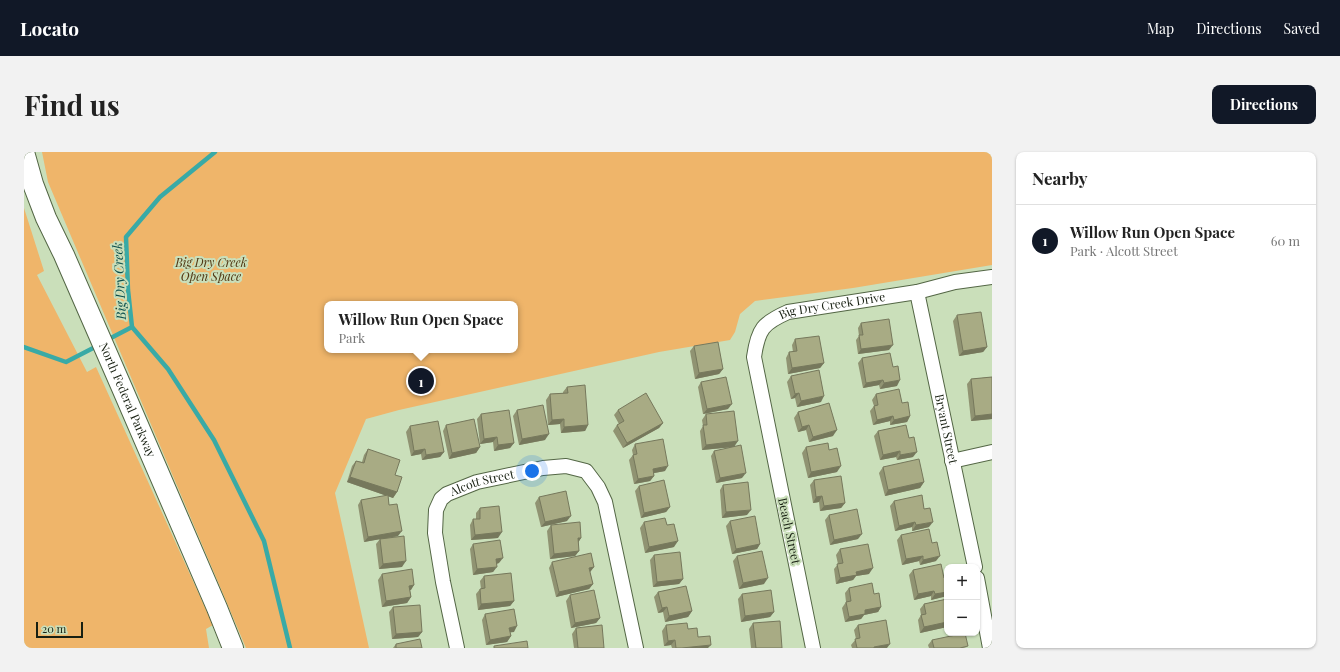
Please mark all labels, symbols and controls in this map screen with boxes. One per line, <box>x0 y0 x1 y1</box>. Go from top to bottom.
text: Locato <box>20 15 79 41</box>
text: Map <box>1147 19 1174 38</box>
text: Directions <box>1196 19 1262 38</box>
text: Saved <box>1284 19 1320 38</box>
button: Directions <box>1212 85 1316 124</box>
text: Find us <box>24 86 120 123</box>
text: Nearby <box>1032 167 1087 189</box>
text: Willow Run Open Space <box>1070 222 1235 242</box>
text: 1 <box>1043 232 1047 249</box>
text: 60 m <box>1271 232 1300 249</box>
water label: Big Dry Creek <box>108 242 129 321</box>
text: Park · Alcott Street <box>1070 242 1178 259</box>
park label: Big Dry Creek Open Space <box>174 254 247 284</box>
street label: Big Dry Creek Drive <box>776 288 886 322</box>
popup <box>324 301 518 353</box>
text: Willow Run Open Space <box>338 309 504 329</box>
text: Park <box>338 329 365 346</box>
street label: North Federal Parkway <box>96 340 160 460</box>
pin: 1 <box>408 366 434 396</box>
street label: Bryant Street <box>932 392 962 466</box>
your location <box>522 461 542 481</box>
street label: Alcott Street <box>446 465 516 499</box>
street label: Beach Street <box>775 496 805 566</box>
map controls <box>944 564 980 636</box>
button: + <box>944 564 980 600</box>
button: − <box>944 600 980 636</box>
scale bar <box>36 620 83 639</box>
text: 20 m <box>42 621 66 636</box>

